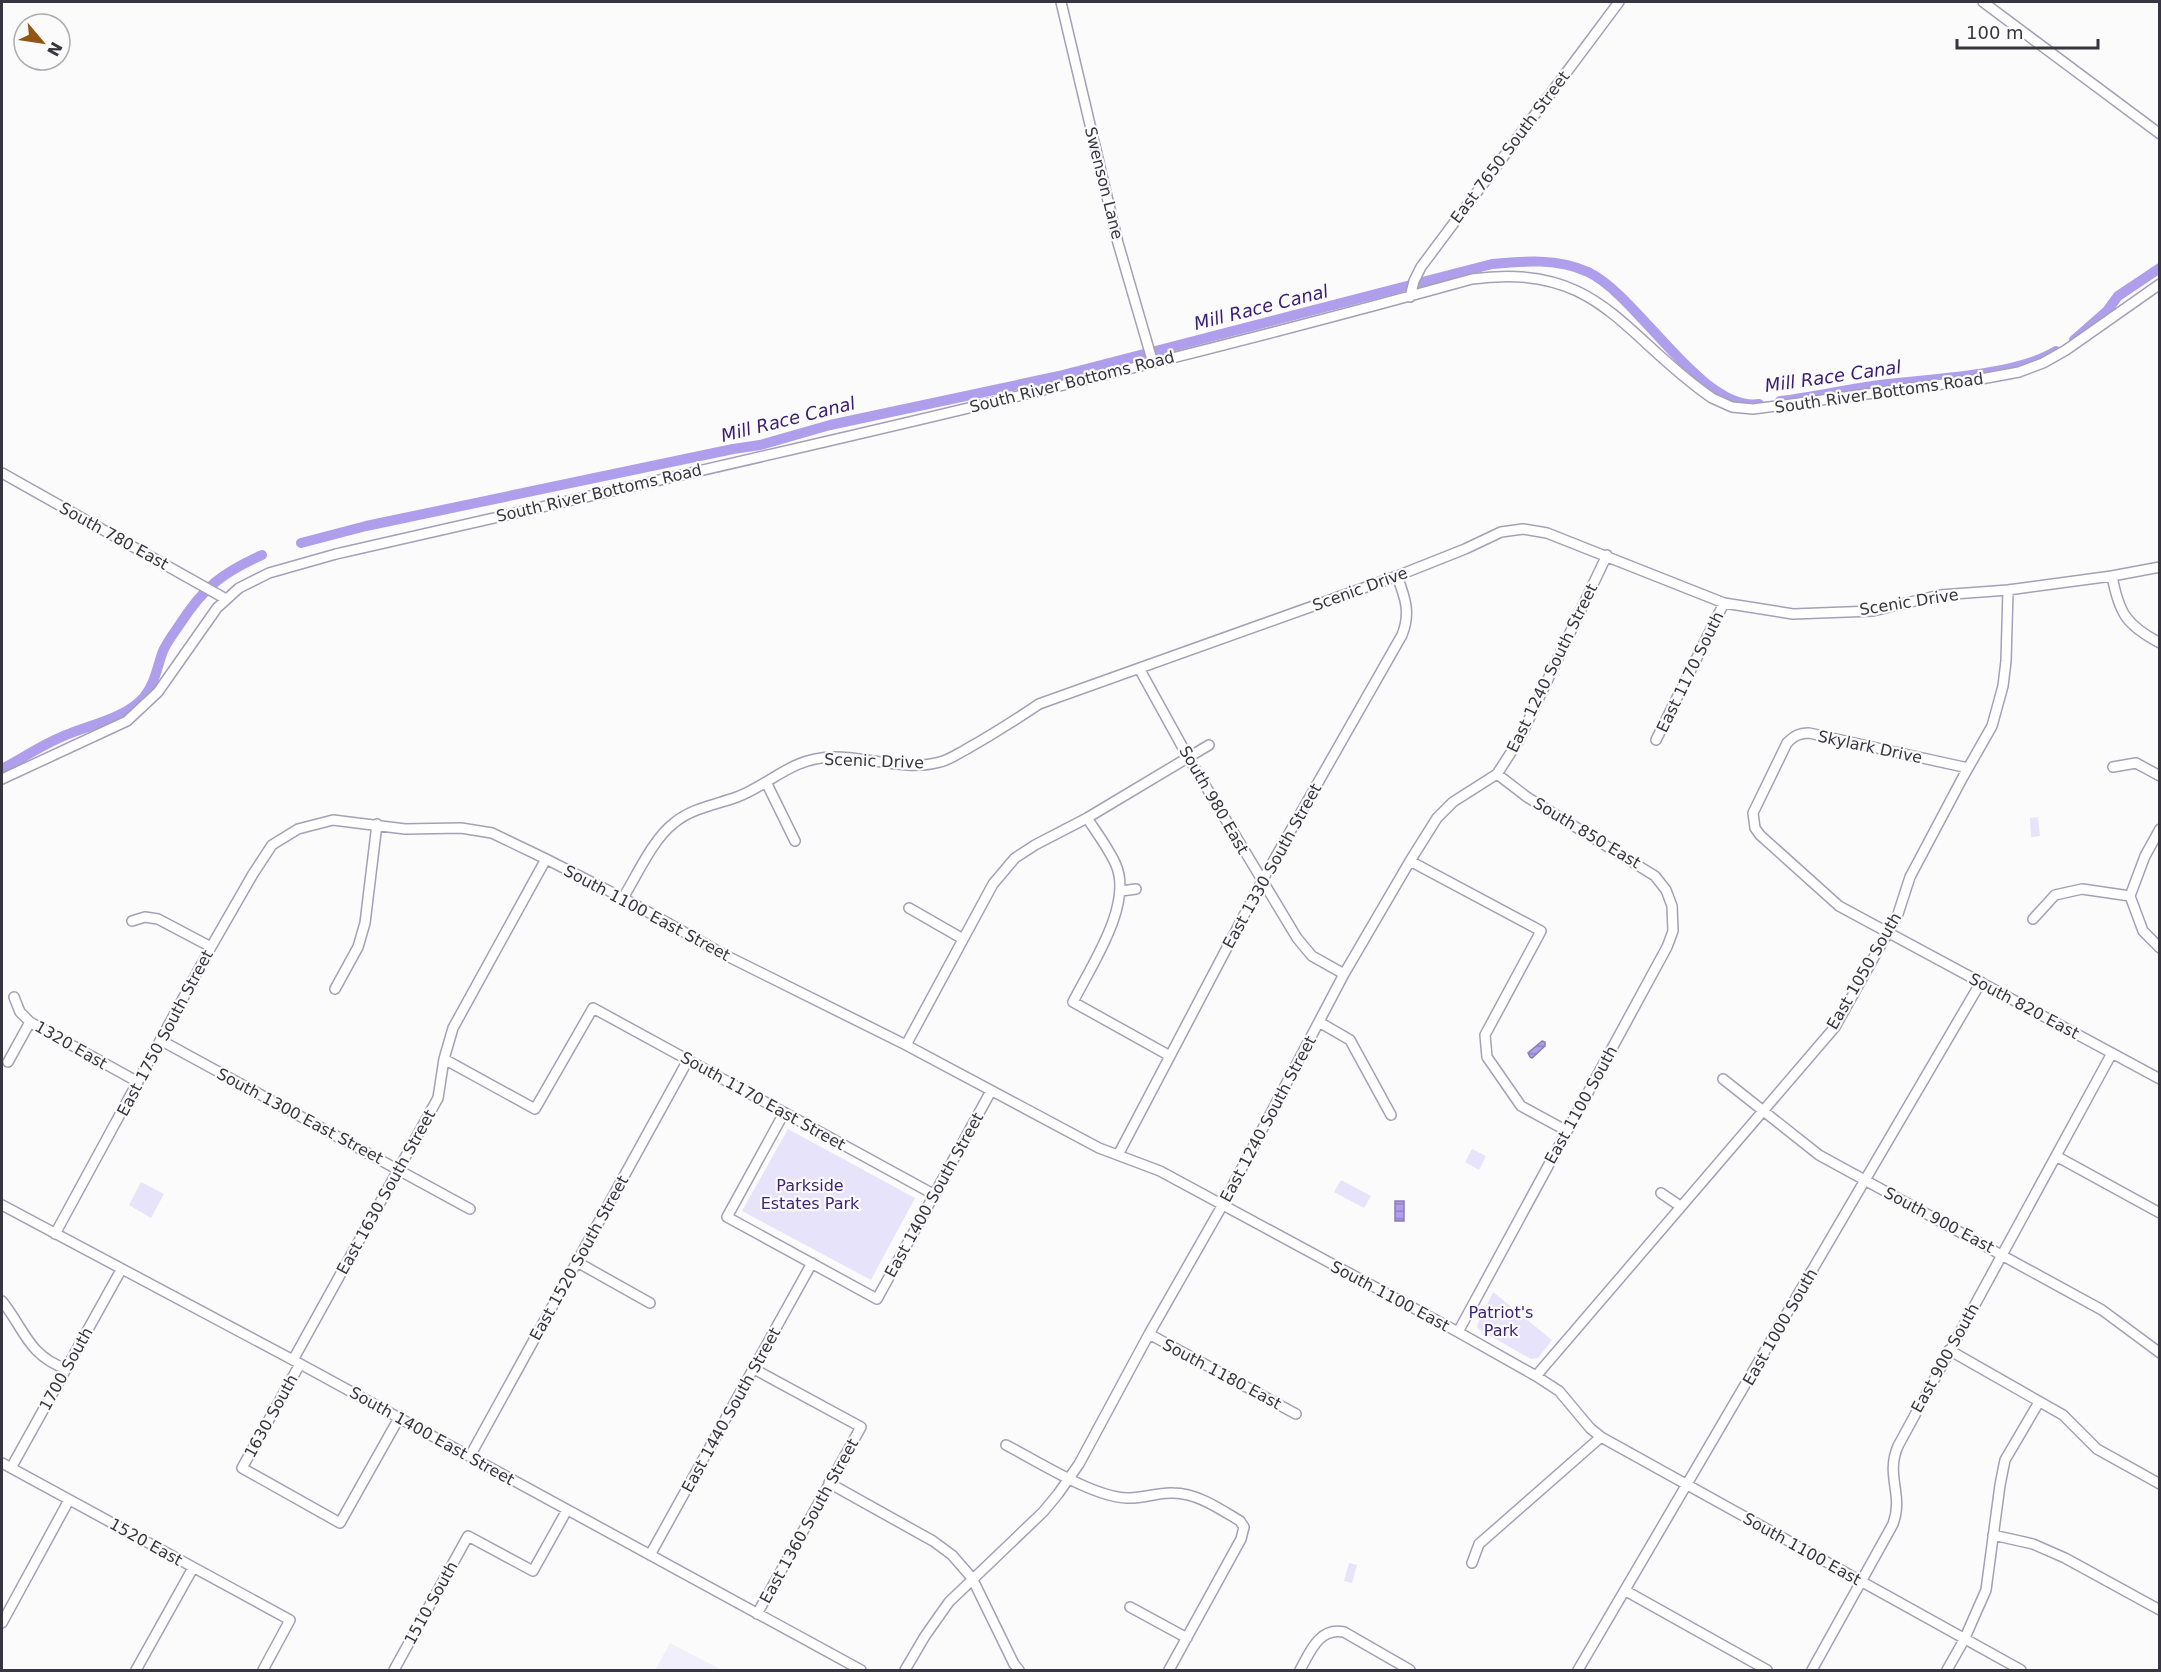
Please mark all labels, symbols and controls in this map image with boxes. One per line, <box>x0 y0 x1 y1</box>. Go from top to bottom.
north arrow <box>12 12 72 72</box>
scale bar <box>1957 12 2098 50</box>
text: 100 m <box>1966 22 2024 43</box>
text: N <box>43 39 66 59</box>
street label: East 7650 South Street <box>1447 67 1573 227</box>
street label: Swenson Lane <box>1081 125 1127 241</box>
water label: Mill Race Canal <box>1192 280 1330 334</box>
street label: South River Bottoms Road <box>968 347 1176 417</box>
water label: Mill Race Canal <box>1763 356 1903 396</box>
street label: South River Bottoms Road <box>1774 369 1984 417</box>
water label: Mill Race Canal <box>719 392 857 446</box>
street label: South River Bottoms Road <box>494 460 704 526</box>
street label: South 780 East <box>56 498 172 574</box>
street label: Scenic Drive <box>1310 563 1410 615</box>
street label: East 1240 South Street <box>1503 580 1601 756</box>
street label: Scenic Drive <box>1858 585 1960 619</box>
street label: East 1170 South <box>1653 609 1727 735</box>
street label: Skylark Drive <box>1816 727 1924 767</box>
street label: South 980 East <box>1175 743 1253 857</box>
street label: Scenic Drive <box>824 750 924 772</box>
street label: East 1330 South Street <box>1219 780 1325 952</box>
street label: South 850 East <box>1530 794 1644 872</box>
street label: South 1100 East Street <box>561 861 733 965</box>
street label: East 1050 South <box>1823 909 1905 1033</box>
street label: East 1750 South Street <box>113 947 217 1119</box>
street label: South 820 East <box>1966 969 2082 1043</box>
street label: 1320 East <box>31 1017 111 1073</box>
street label: East 1240 South Street <box>1216 1033 1320 1205</box>
street label: East 1100 South <box>1541 1043 1621 1167</box>
street label: South 1170 East Street <box>677 1048 849 1154</box>
street label: South 1300 East Street <box>214 1064 386 1168</box>
street label: East 1630 South Street <box>333 1106 439 1278</box>
street label: East 1400 South Street <box>881 1109 987 1281</box>
street label: East 1520 South Street <box>526 1172 632 1344</box>
park label: Parkside Estates Park <box>761 1176 860 1213</box>
street label: South 900 East <box>1881 1183 1997 1257</box>
street label: South 1100 East <box>1327 1257 1453 1335</box>
street label: East 1000 South <box>1739 1265 1821 1389</box>
street label: East 900 South <box>1907 1300 1983 1416</box>
park label: Patriot's Park <box>1469 1303 1533 1340</box>
street label: 1700 South <box>35 1324 97 1414</box>
street label: East 1440 South Street <box>678 1324 784 1496</box>
street label: South 1180 East <box>1159 1335 1285 1413</box>
street label: 1630 South <box>240 1371 302 1461</box>
street label: South 1400 East Street <box>346 1383 518 1489</box>
street label: East 1360 South Street <box>756 1435 862 1607</box>
street label: South 1100 East <box>1740 1509 1864 1589</box>
street label: 1520 East <box>106 1514 186 1570</box>
street label: 1510 South <box>400 1558 462 1648</box>

